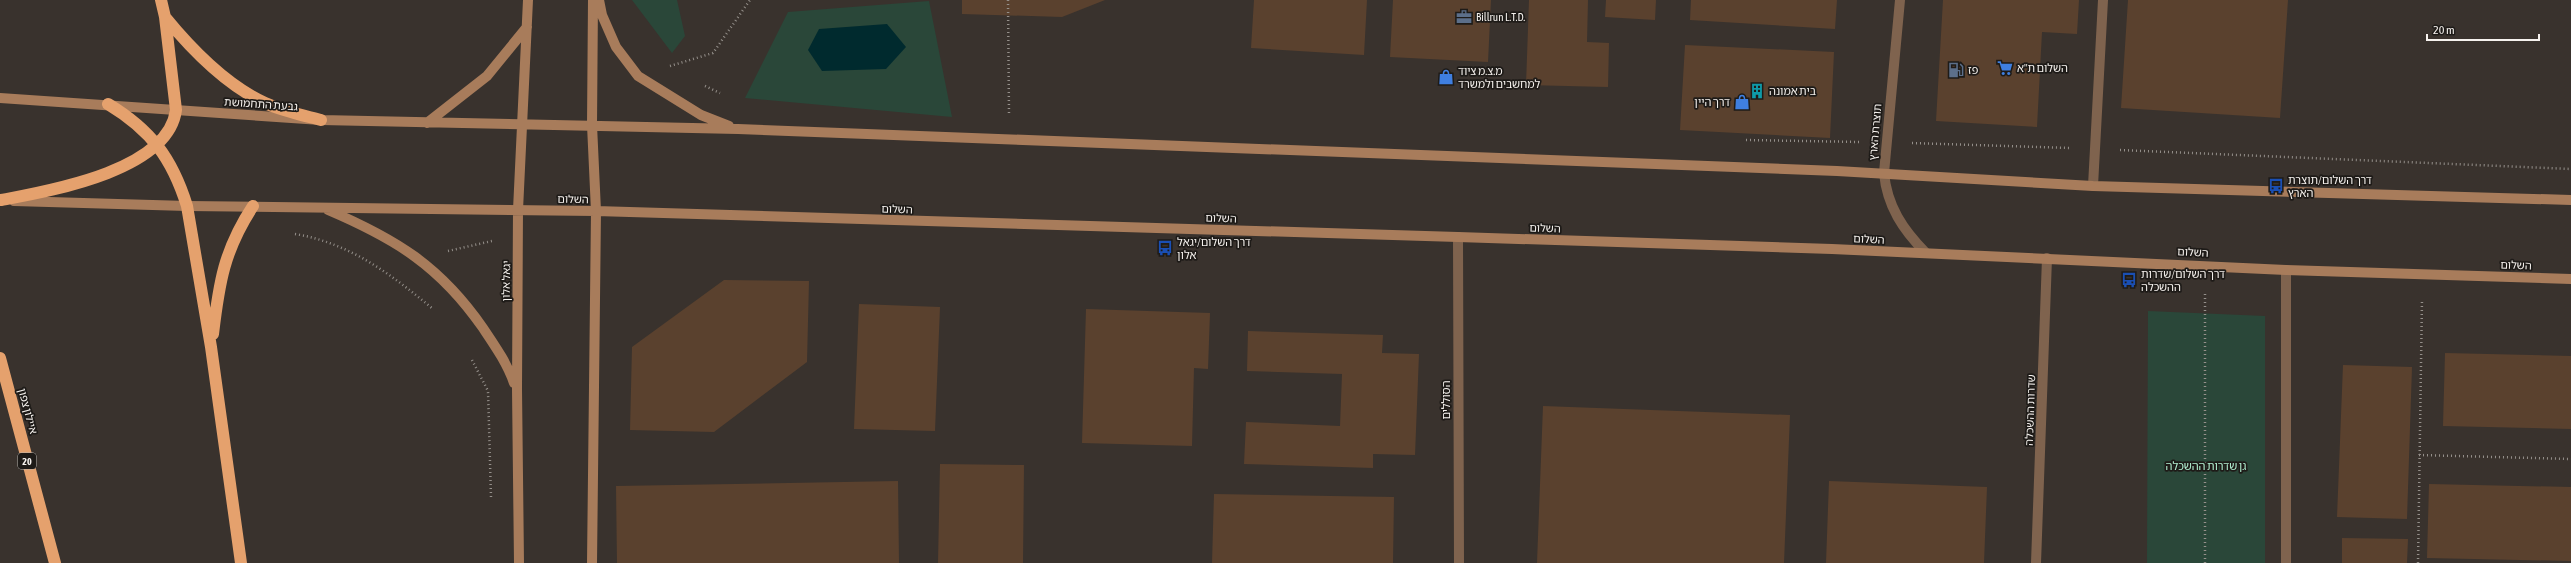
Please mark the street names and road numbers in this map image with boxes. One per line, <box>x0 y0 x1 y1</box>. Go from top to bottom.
street label: גבעת התחמושת <box>224 95 298 113</box>
street label: תוצרת הארץ <box>1867 103 1883 161</box>
street label: השלום <box>557 193 589 205</box>
street label: השלום <box>881 202 913 216</box>
street label: השלום <box>1205 211 1237 225</box>
street label: השלום <box>1529 221 1561 235</box>
street label: השלום <box>1853 232 1885 246</box>
street label: השלום <box>2177 245 2209 259</box>
street label: השלום <box>2500 258 2532 272</box>
street label: יגאל אלון <box>500 260 512 302</box>
street label: שדרות ההשכלה <box>2023 374 2037 446</box>
street label: הסוללים <box>1440 380 1452 420</box>
street label: איילון צפון <box>16 387 40 435</box>
road number: 20 <box>18 453 36 469</box>

